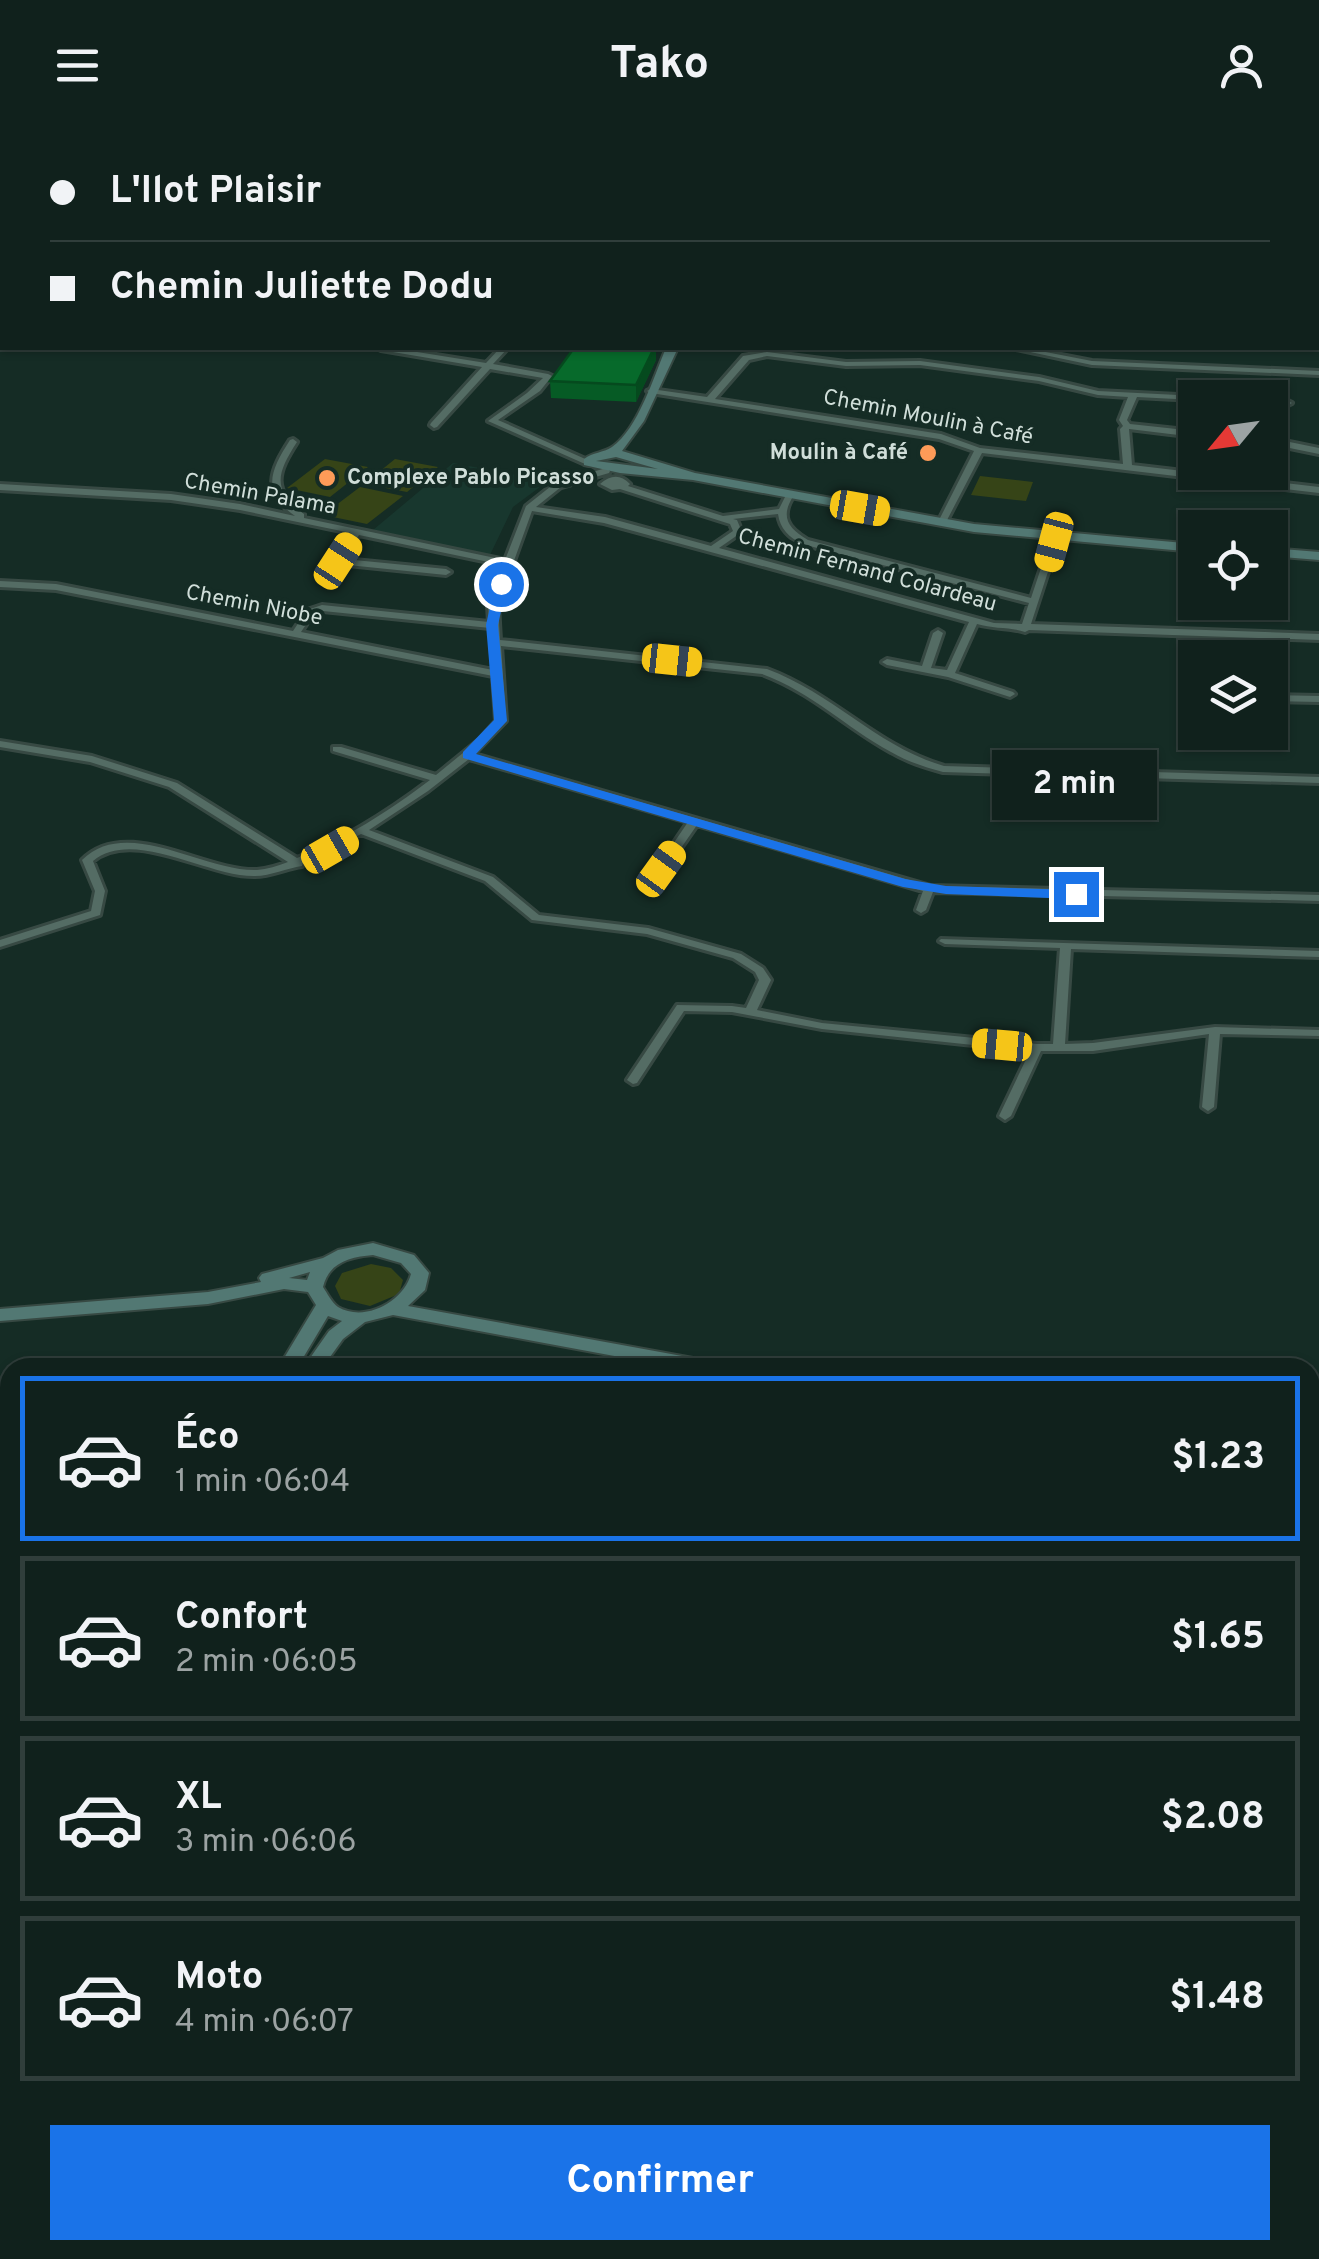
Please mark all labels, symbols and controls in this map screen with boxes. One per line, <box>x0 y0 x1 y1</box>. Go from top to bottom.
text: Tako <box>610 37 709 94</box>
icon: menu <box>50 38 105 93</box>
icon: person <box>1214 38 1269 93</box>
text: L'Ilot Plaisir <box>110 168 321 217</box>
text: Chemin Juliette Dodu <box>110 264 494 313</box>
north arrow <box>1178 380 1288 490</box>
map controls <box>1178 380 1288 750</box>
street label: Chemin Moulin à Café <box>821 384 1035 452</box>
place label: Moulin à Café <box>770 440 908 467</box>
marker: Moulin à Café <box>917 442 939 464</box>
place label: Complexe Pablo Picasso <box>347 465 595 492</box>
marker: Complexe Pablo Picasso <box>316 467 338 489</box>
street label: Chemin Palama <box>182 468 338 522</box>
car <box>828 488 892 528</box>
car <box>1032 509 1076 575</box>
button: locate <box>1178 510 1288 620</box>
street label: Chemin Fernand Colardeau <box>735 523 999 619</box>
car <box>309 528 367 594</box>
route start <box>479 562 524 607</box>
street label: Chemin Niobe <box>183 580 325 632</box>
button: layers <box>1178 640 1288 750</box>
car <box>641 642 703 678</box>
callout: 2 min <box>994 749 1158 819</box>
text: 2 min <box>1033 765 1116 805</box>
car <box>297 822 363 878</box>
car <box>631 836 691 902</box>
route end <box>1054 872 1099 917</box>
car <box>971 1027 1033 1063</box>
icon: car <box>55 1414 145 1504</box>
text: Éco <box>175 1414 239 1463</box>
text: $1.23 <box>1171 1434 1265 1483</box>
text: 1 min · 06:04 <box>175 1463 350 1503</box>
icon: car <box>55 1594 145 1684</box>
text: Confort <box>175 1594 308 1643</box>
text: $1.65 <box>1171 1614 1265 1663</box>
text: 2 min · 06:05 <box>175 1643 358 1683</box>
icon: car <box>55 1774 145 1864</box>
text: XL <box>175 1774 222 1823</box>
text: $2.08 <box>1161 1794 1265 1843</box>
text: 3 min · 06:06 <box>175 1823 357 1863</box>
icon: car <box>55 1954 145 2044</box>
text: Moto <box>175 1954 263 2003</box>
text: $1.48 <box>1169 1974 1265 2023</box>
text: 4 min · 06:07 <box>175 2003 354 2043</box>
button: Confirmer <box>50 2125 1270 2240</box>

